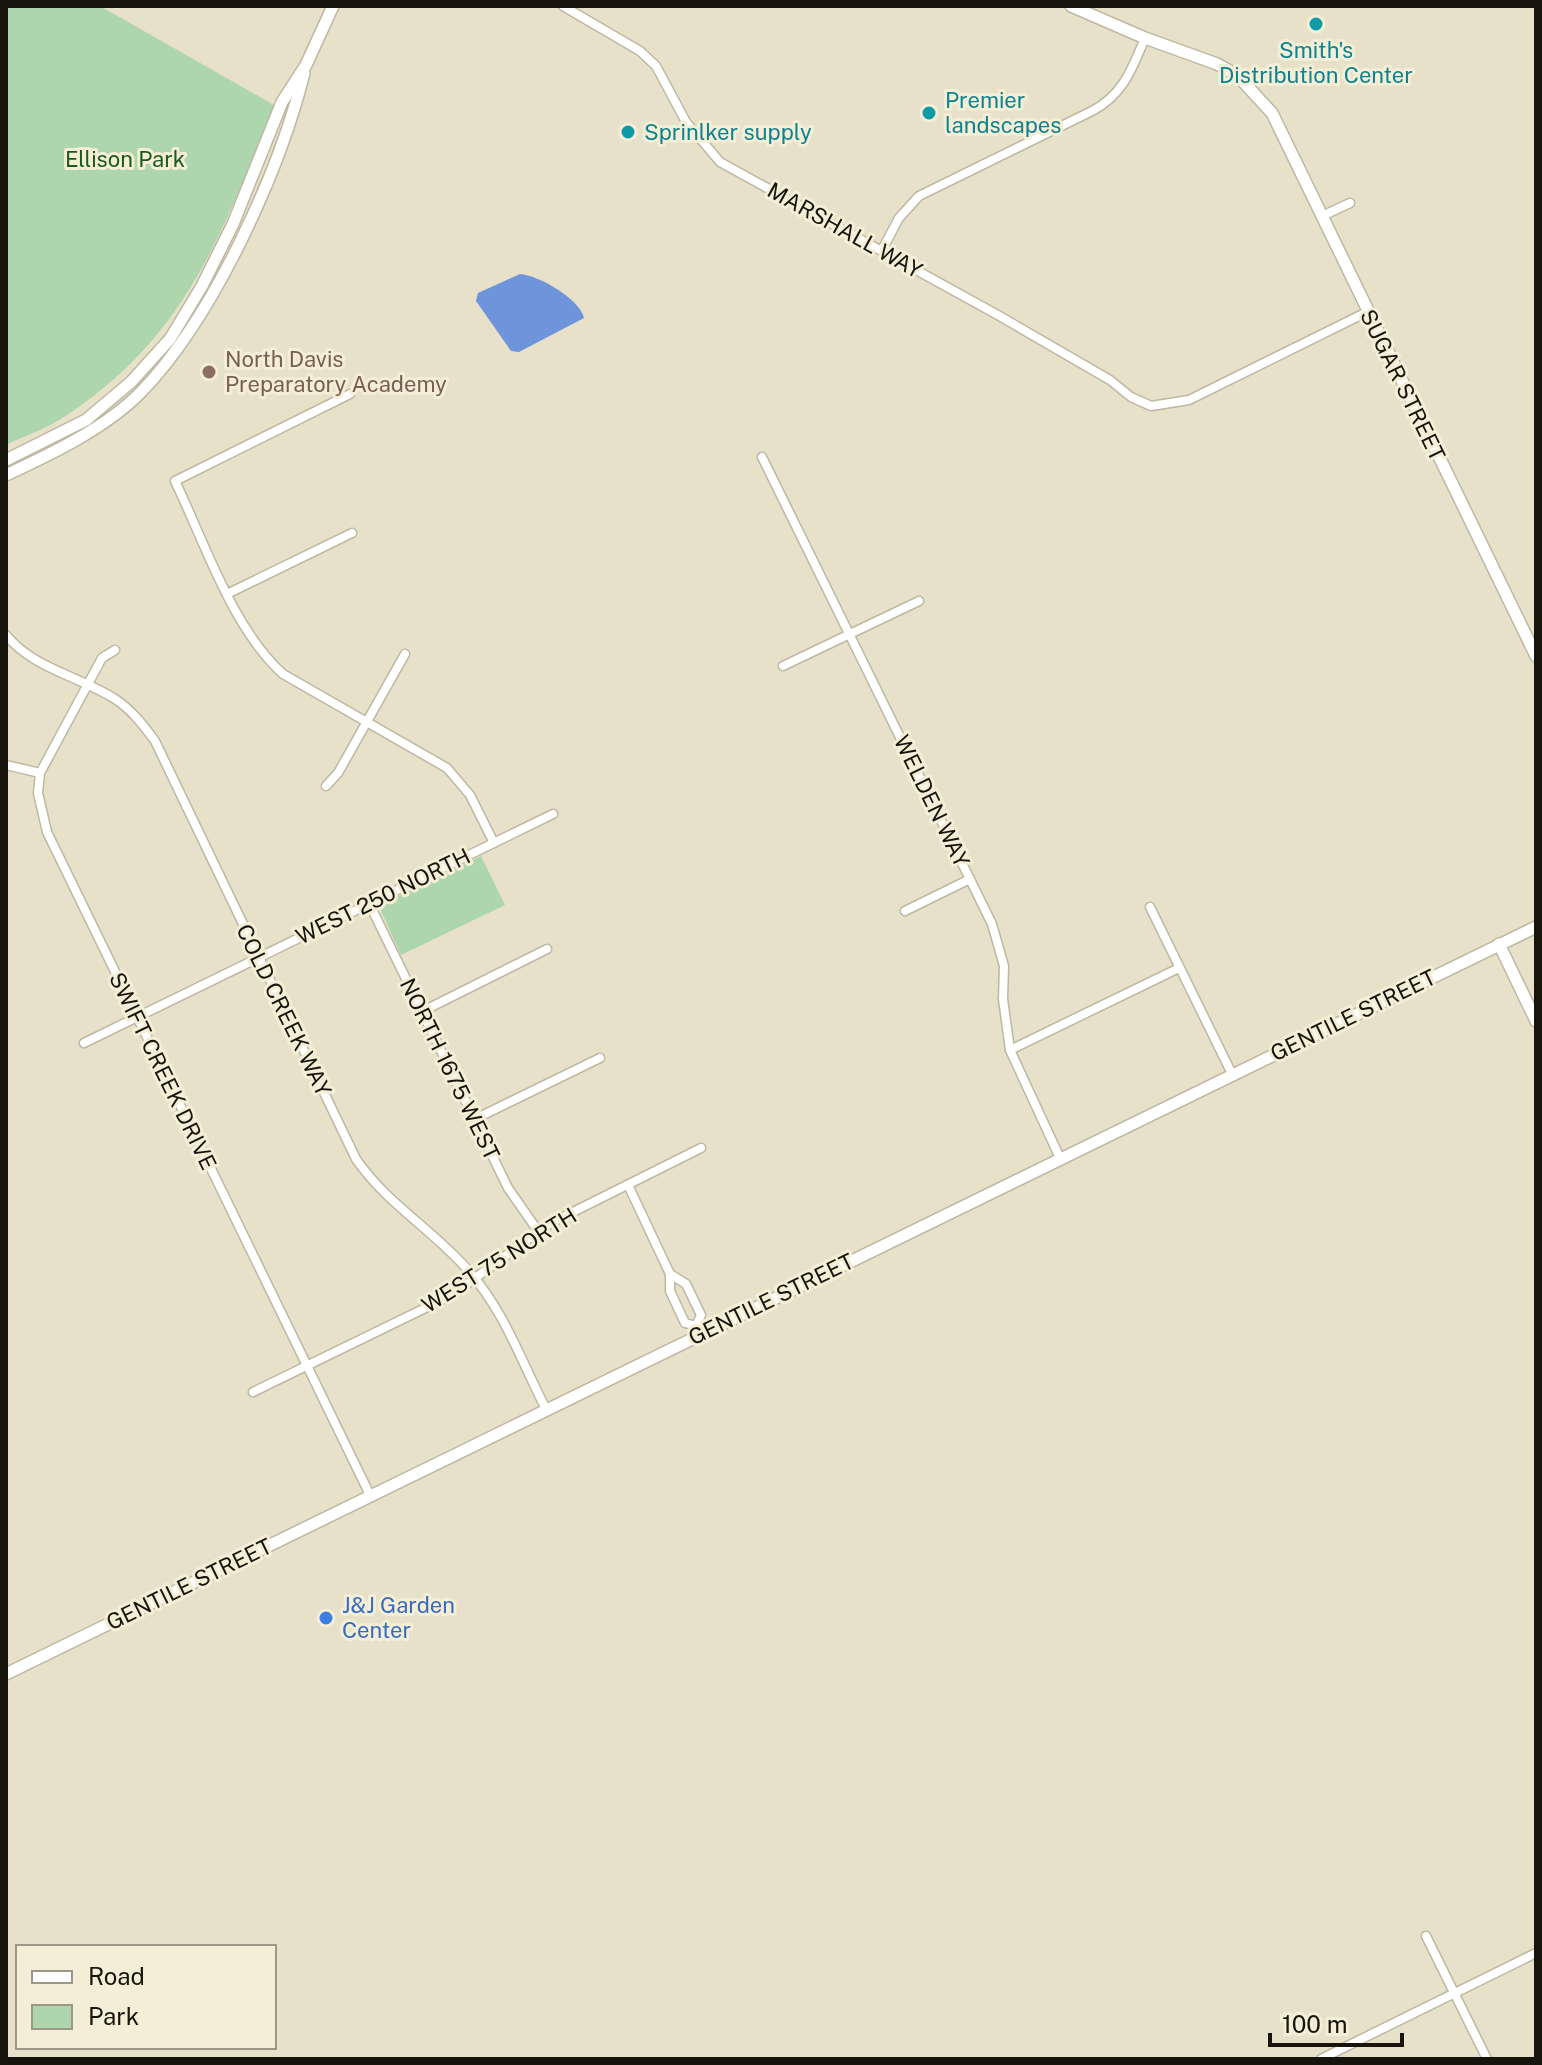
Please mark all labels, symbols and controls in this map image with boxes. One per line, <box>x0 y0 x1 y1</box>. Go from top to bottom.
marker: Smith's Distribution Center <box>1307 15 1325 33</box>
place label: Smith's Distribution Center <box>1219 37 1413 88</box>
place label: Premier landscapes <box>945 87 1061 138</box>
marker: Premier landscapes <box>920 104 938 122</box>
place label: Sprinlker supply <box>644 119 812 145</box>
marker: Sprinlker supply <box>619 123 637 141</box>
park label: Ellison Park <box>65 146 185 172</box>
street label: MARSHALL WAY <box>763 177 927 284</box>
street label: SUGAR STREET <box>1355 305 1451 465</box>
place label: North Davis Preparatory Academy <box>225 346 447 397</box>
marker: North Davis Preparatory Academy <box>200 363 218 381</box>
street label: WELDEN WAY <box>889 731 975 872</box>
street label: WEST 250 NORTH <box>292 842 474 950</box>
street label: COLD CREEK WAY <box>231 920 337 1101</box>
street label: GENTILE STREET <box>1266 964 1440 1066</box>
street label: SWIFT CREEK DRIVE <box>104 968 222 1174</box>
street label: NORTH 1675 WEST <box>395 974 505 1164</box>
street label: WEST 75 NORTH <box>417 1202 581 1318</box>
street label: GENTILE STREET <box>684 1248 858 1350</box>
street label: GENTILE STREET <box>102 1533 276 1635</box>
place label: J&J Garden Center <box>342 1592 455 1643</box>
marker: J&J Garden Center <box>317 1609 335 1627</box>
legend <box>16 1945 276 2049</box>
text: Road <box>88 1962 145 1990</box>
scale bar <box>1270 1997 1402 2047</box>
text: Park <box>88 2002 139 2030</box>
text: 100 m <box>1282 2010 1348 2038</box>

